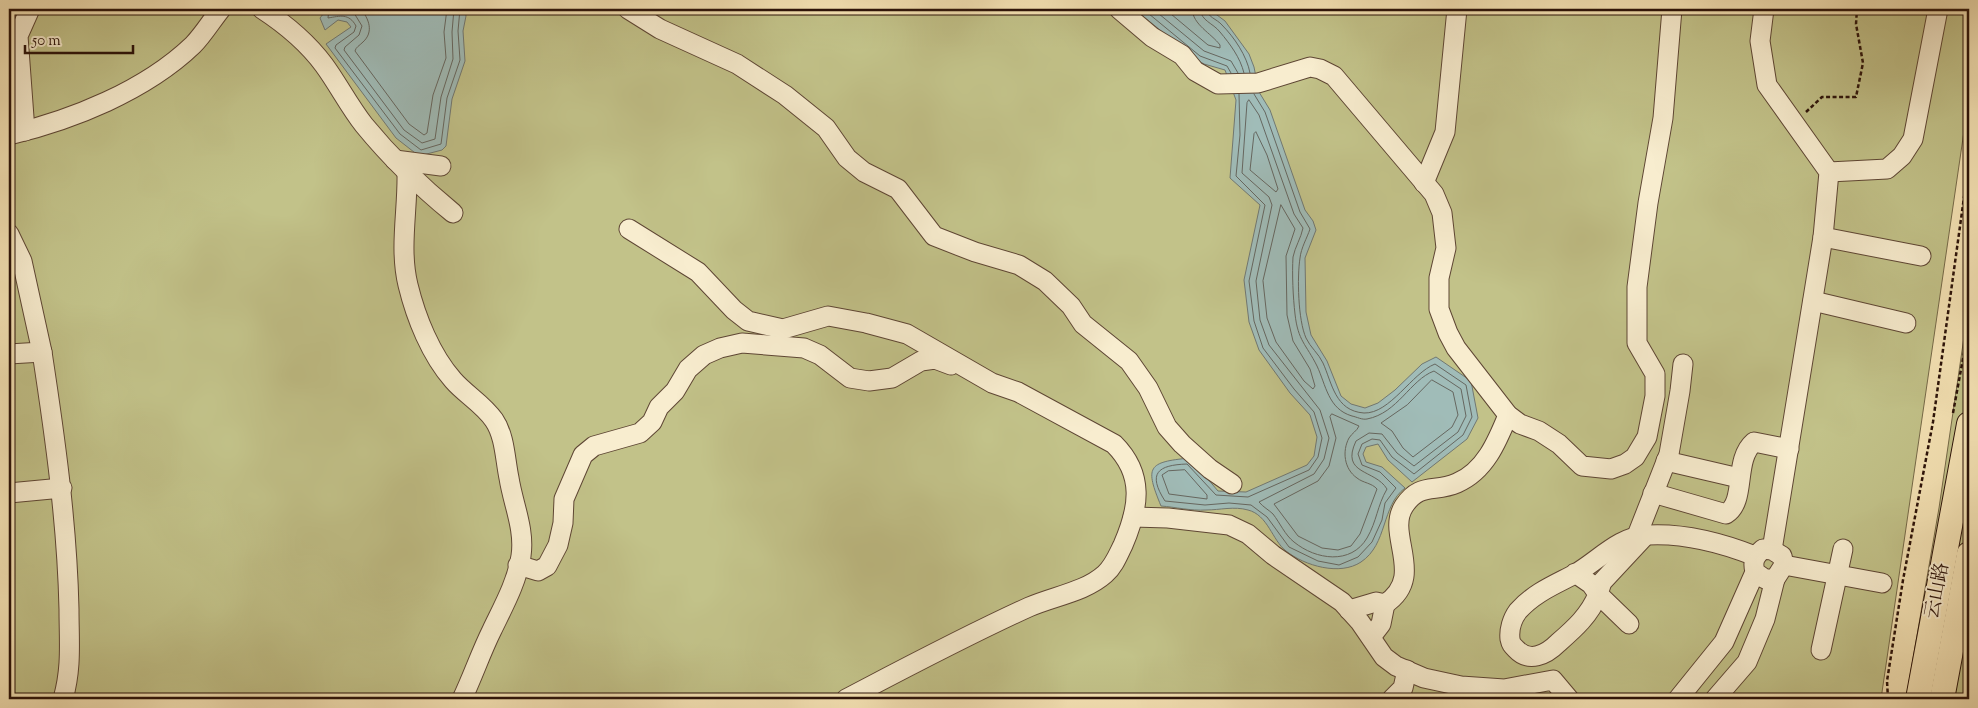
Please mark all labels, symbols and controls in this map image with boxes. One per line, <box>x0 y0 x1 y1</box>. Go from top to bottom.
scale bar <box>25 22 132 54</box>
text: 50 m <box>31 31 61 52</box>
street label: 云山路 <box>1919 560 1957 622</box>

